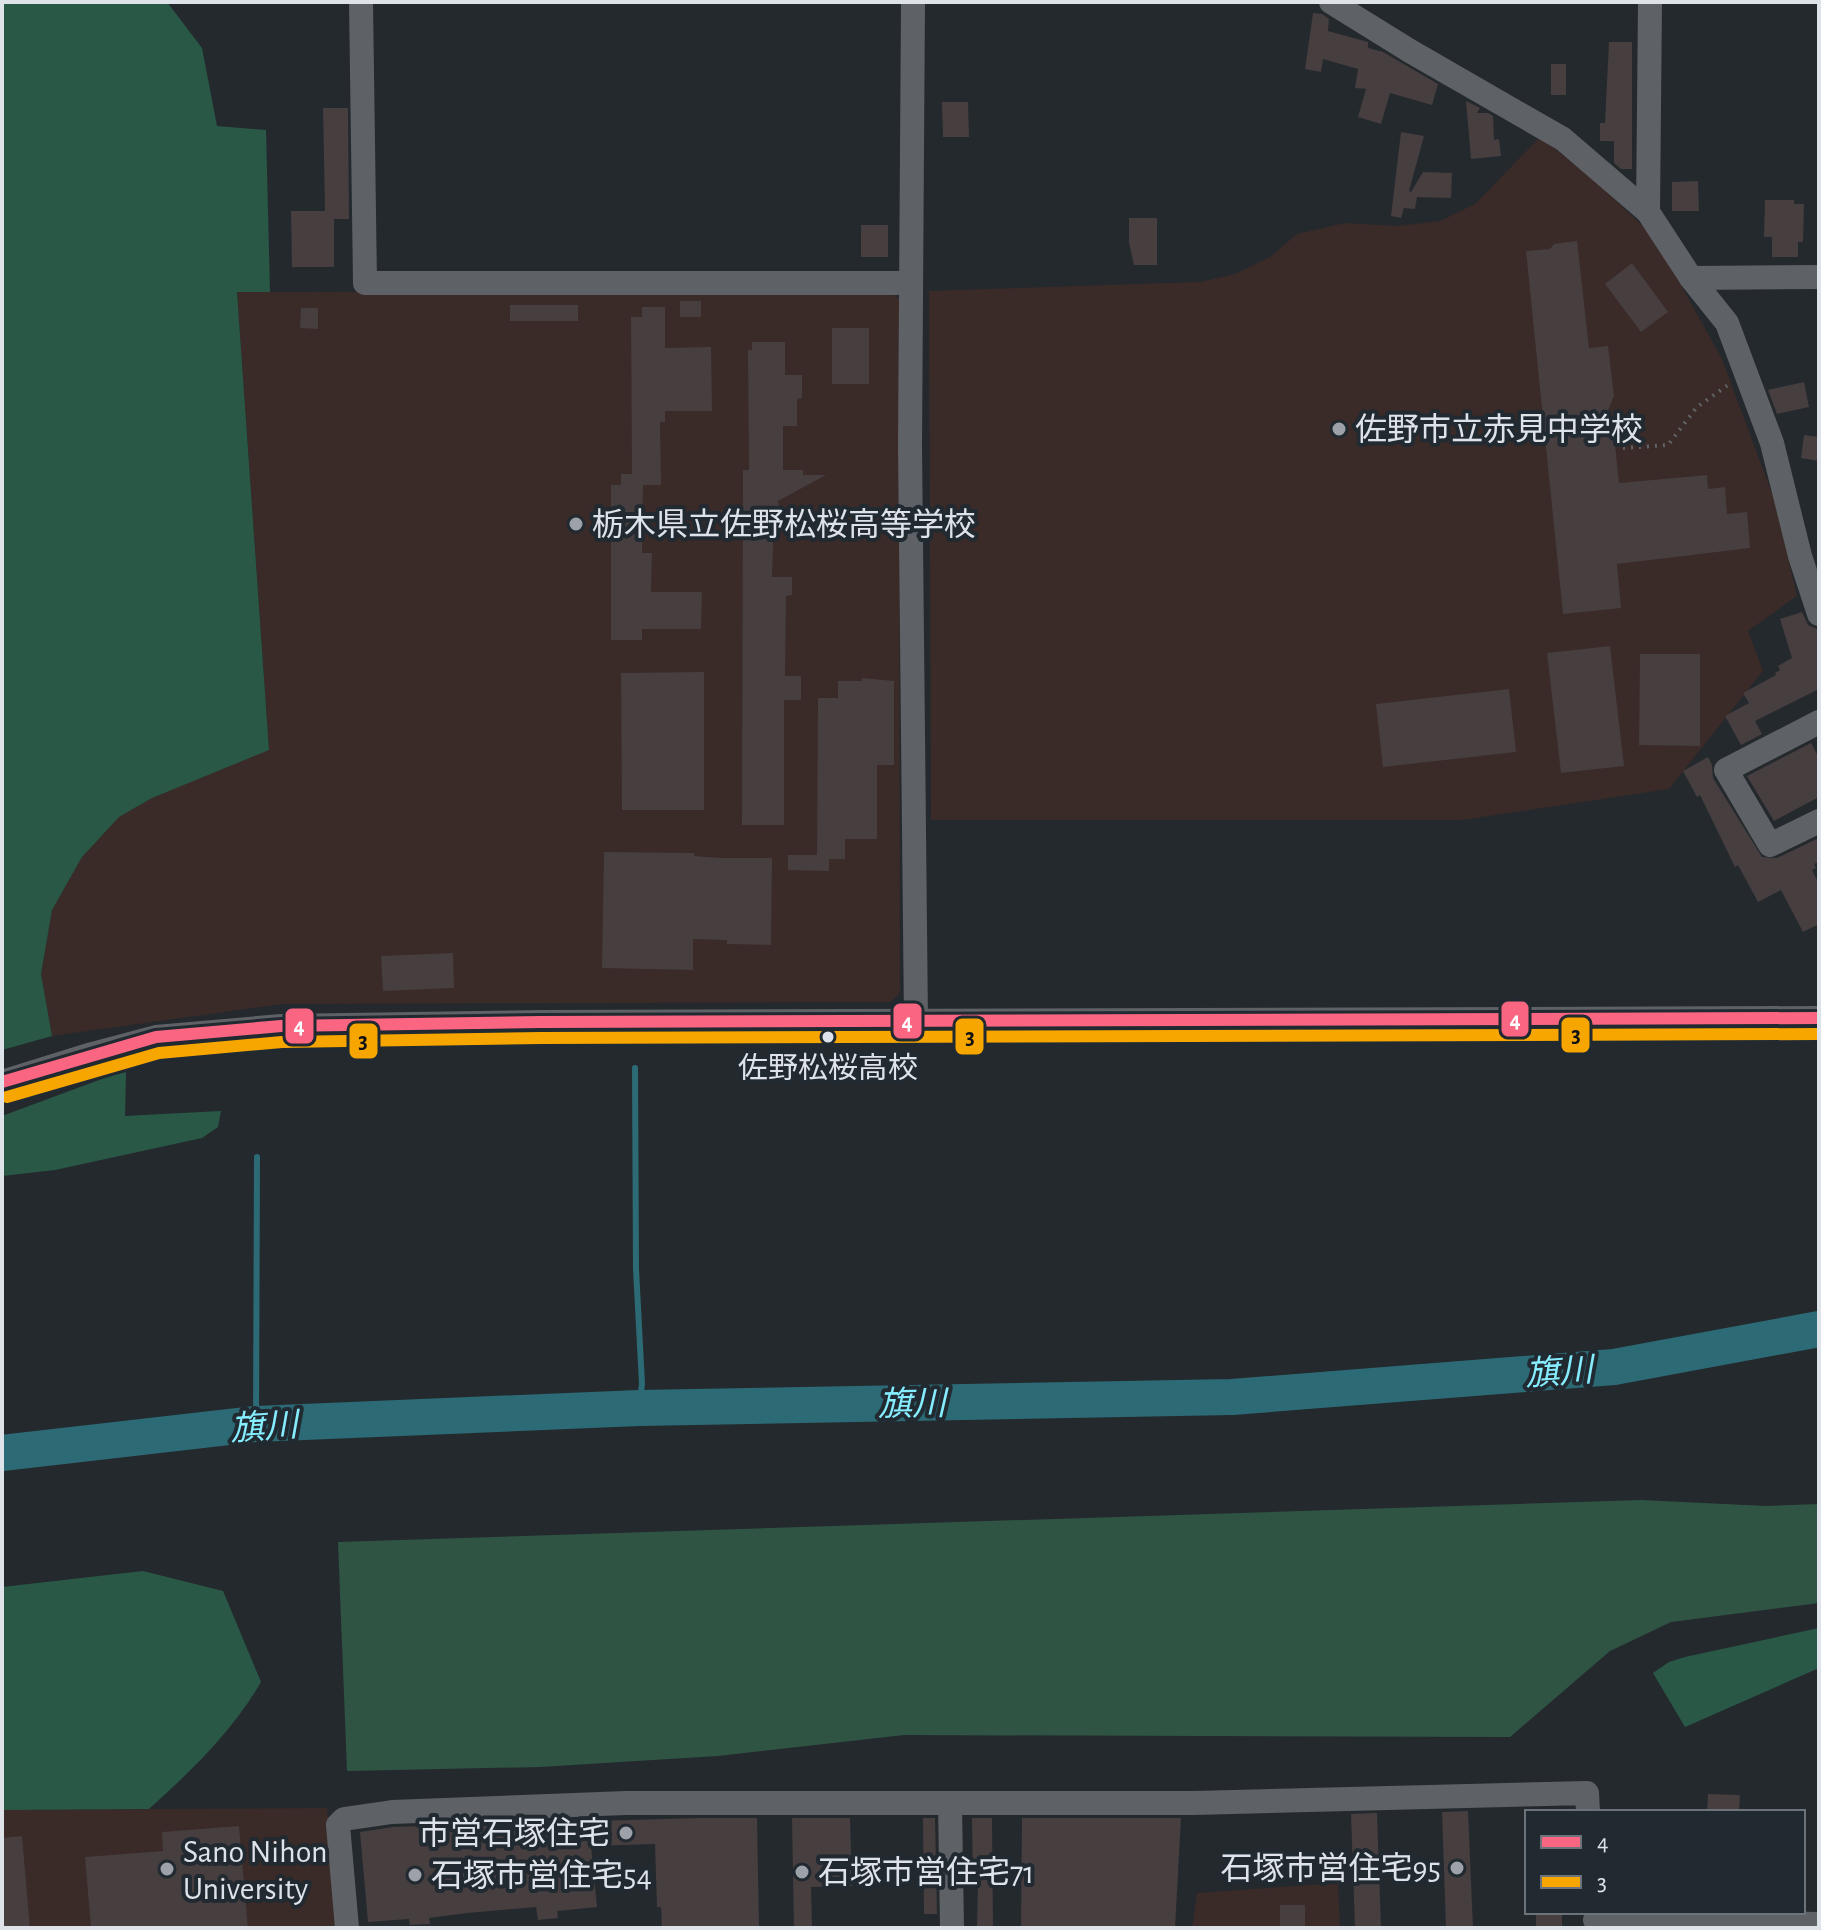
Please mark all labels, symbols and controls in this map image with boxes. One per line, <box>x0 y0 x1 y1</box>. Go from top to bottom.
place label: 佐野市立赤見中学校 <box>1355 412 1643 446</box>
marker: 佐野市立赤見中学校 <box>1330 420 1348 438</box>
place label: 栃木県立佐野松桜高等学校 <box>592 507 976 541</box>
marker: 栃木県立佐野松桜高等学校 <box>567 515 585 533</box>
line badge: 4 <box>1500 1000 1530 1038</box>
line badge: 4 <box>892 1002 923 1040</box>
line badge: 4 <box>284 1007 315 1045</box>
text: 4 <box>1509 1009 1521 1031</box>
text: 4 <box>901 1011 913 1033</box>
text: 4 <box>293 1015 305 1037</box>
line badge: 3 <box>1560 1016 1591 1054</box>
line badge: 3 <box>954 1017 985 1056</box>
line badge: 3 <box>348 1022 379 1060</box>
text: 3 <box>1571 1024 1581 1046</box>
text: 3 <box>965 1026 975 1048</box>
marker: 佐野松桜高校 <box>820 1029 836 1045</box>
text: 3 <box>358 1030 368 1052</box>
place label: 佐野松桜高校 <box>738 1052 918 1084</box>
water label: 旗川 <box>1524 1351 1597 1392</box>
water label: 旗川 <box>878 1385 949 1423</box>
water label: 旗川 <box>229 1406 302 1447</box>
legend <box>1525 1810 1805 1914</box>
place label: 市営石塚住宅 <box>418 1816 610 1850</box>
marker: 市営石塚住宅 <box>617 1824 635 1842</box>
text: 4 <box>1597 1831 1609 1855</box>
place label: Sano Nihon University <box>183 1836 328 1905</box>
place label: 石塚市営住宅95 <box>1221 1851 1441 1885</box>
place label: 石塚市営住宅71 <box>818 1855 1034 1889</box>
place label: 石塚市営住宅54 <box>431 1858 652 1892</box>
marker: 石塚市営住宅95 <box>1448 1859 1466 1877</box>
marker: Sano Nihon University <box>158 1860 176 1878</box>
marker: 石塚市営住宅71 <box>793 1863 811 1881</box>
marker: 石塚市営住宅54 <box>406 1866 424 1884</box>
text: 3 <box>1597 1871 1607 1895</box>

